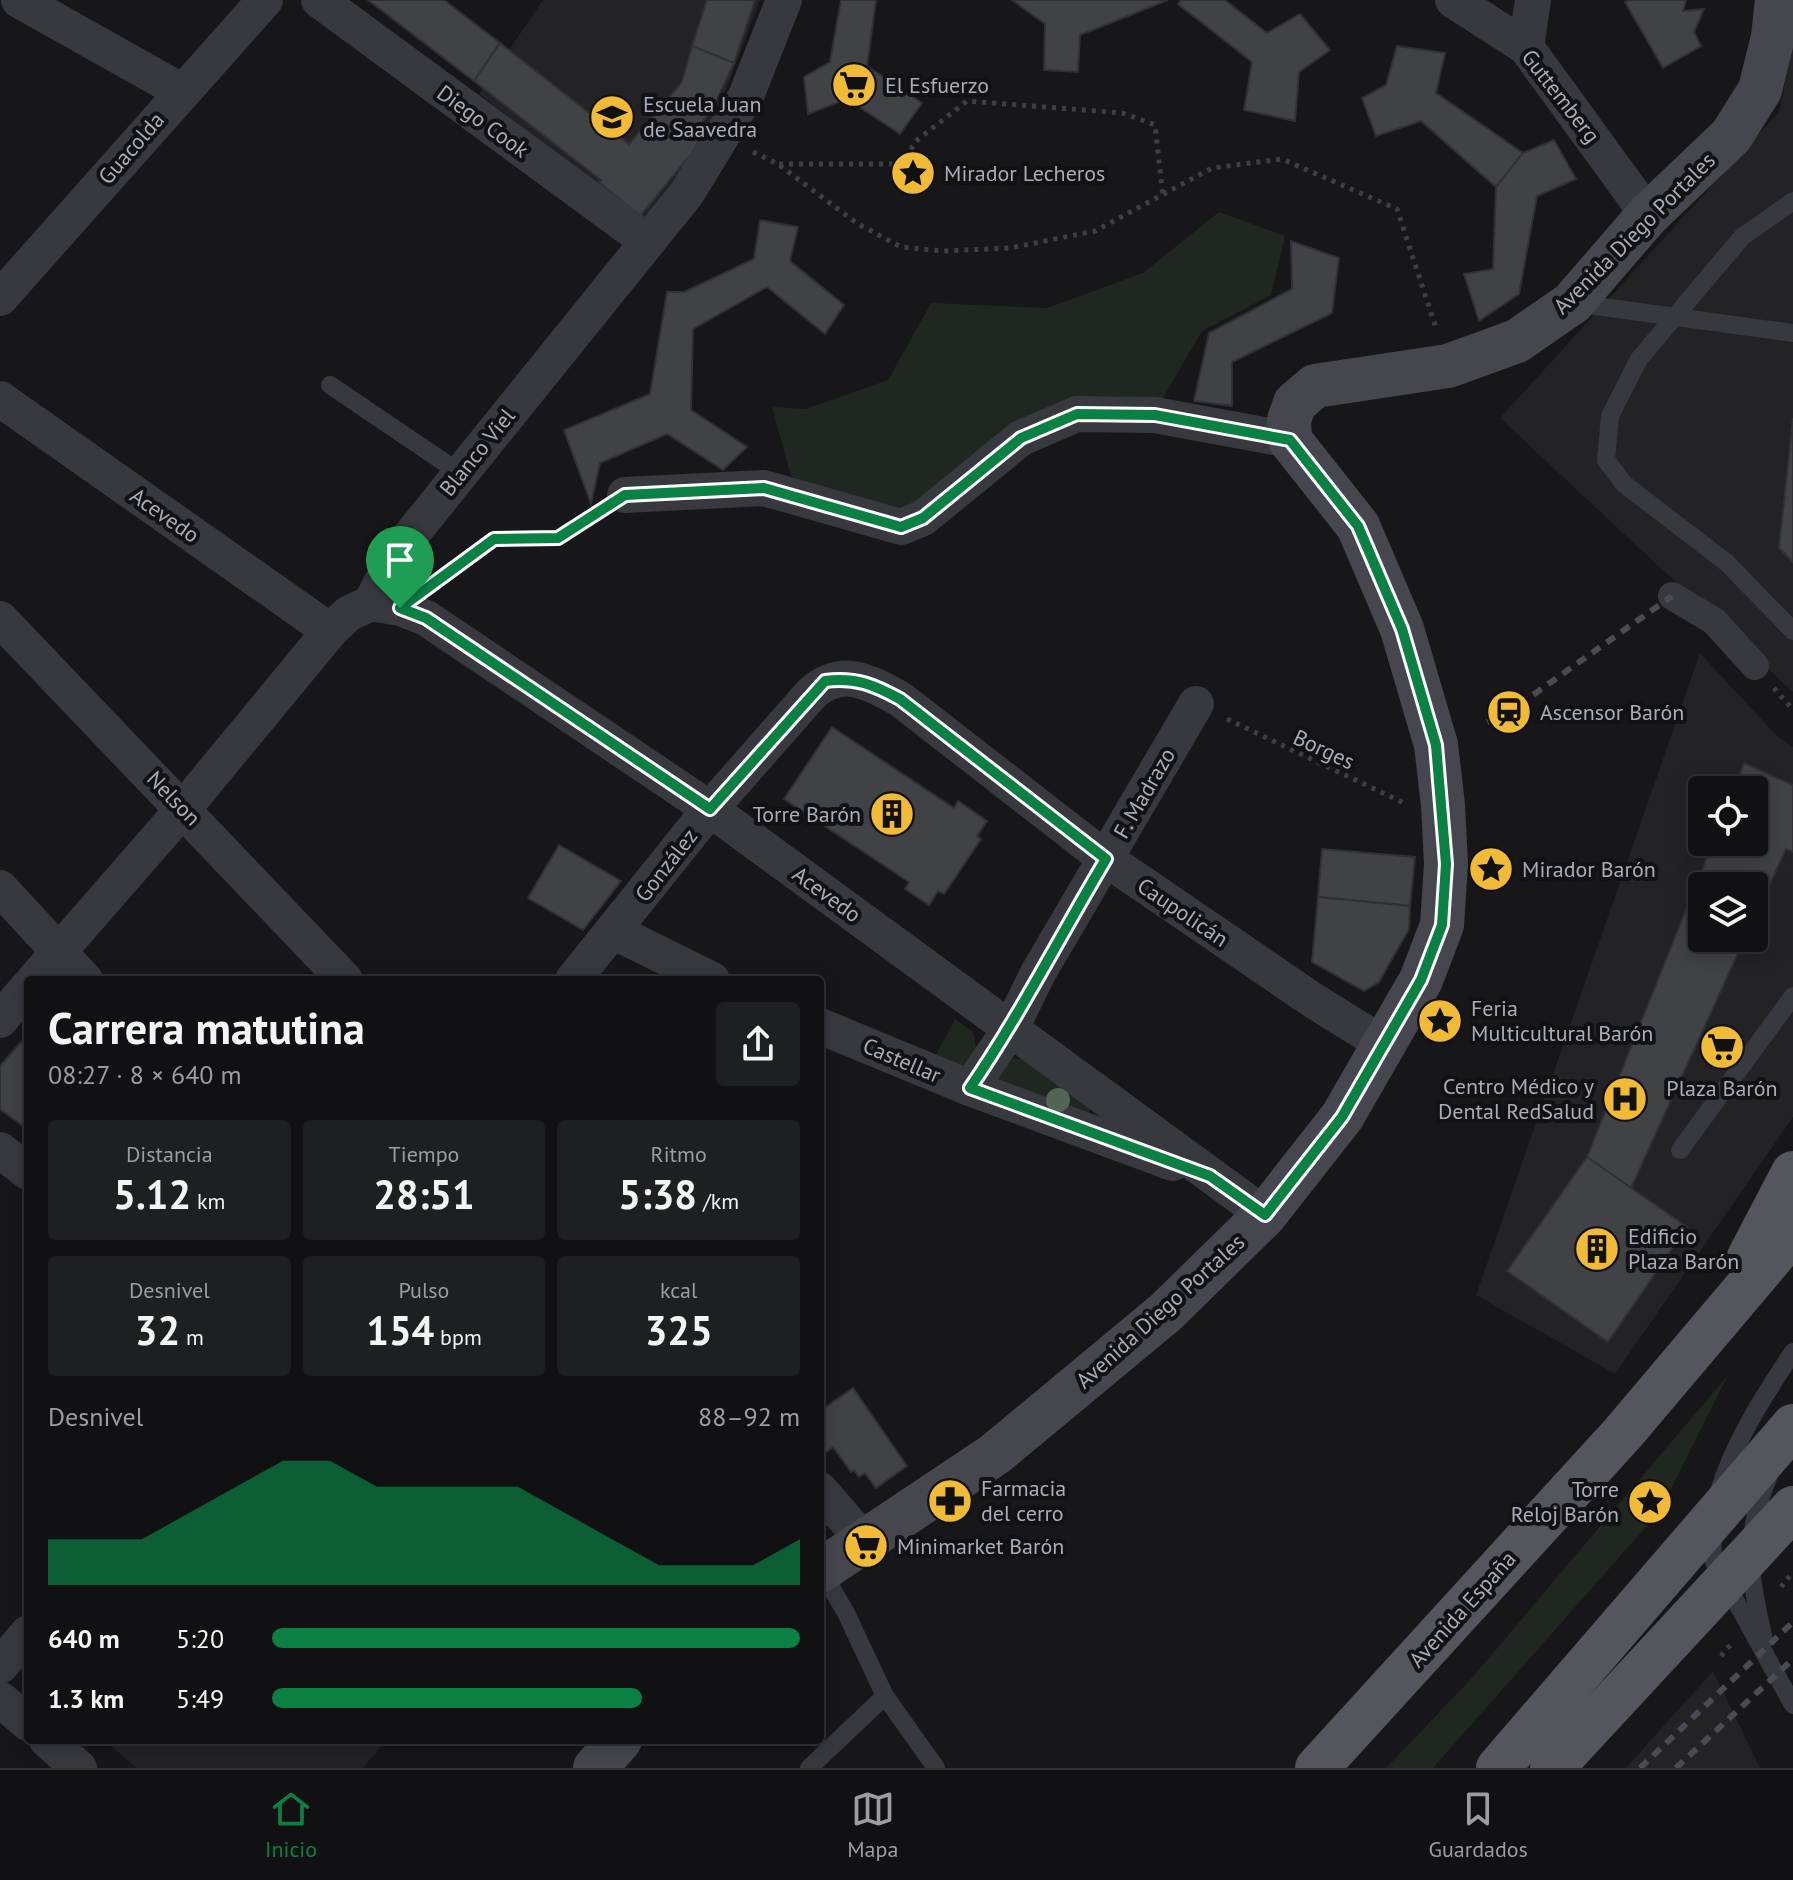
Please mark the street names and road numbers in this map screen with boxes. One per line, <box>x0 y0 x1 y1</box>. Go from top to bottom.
street label: Guttemberg <box>1516 43 1606 149</box>
street label: Diego Cook <box>432 78 535 164</box>
street label: Guacolda <box>92 106 170 190</box>
street label: Avenida Diego Portales <box>1547 146 1721 320</box>
street label: Blanco Viel <box>433 402 521 501</box>
street label: Acevedo <box>125 481 205 549</box>
street label: Borges <box>1289 723 1359 775</box>
street label: F. Madrazo <box>1107 743 1181 843</box>
street label: Nelson <box>141 765 207 831</box>
street label: González <box>629 823 703 907</box>
street label: Acevedo <box>787 860 867 928</box>
street label: Caupolicán <box>1132 871 1234 953</box>
street label: Castellar <box>859 1031 946 1089</box>
street label: Avenida Diego Portales <box>1070 1228 1250 1394</box>
street label: Avenida España <box>1402 1545 1522 1673</box>

